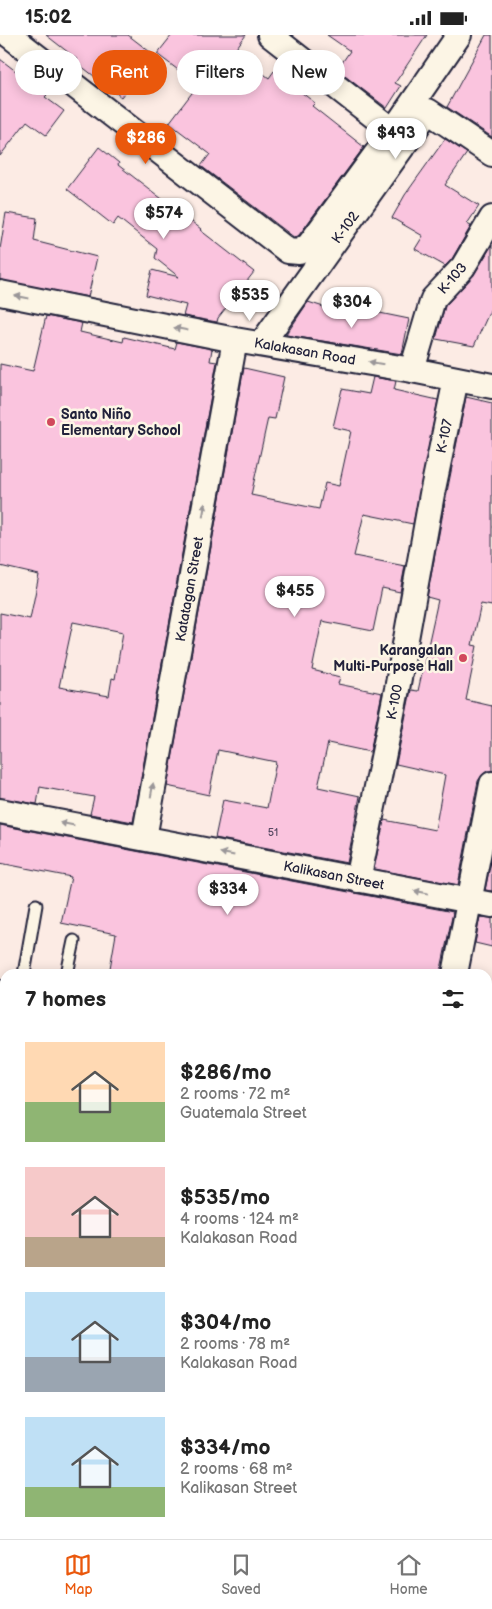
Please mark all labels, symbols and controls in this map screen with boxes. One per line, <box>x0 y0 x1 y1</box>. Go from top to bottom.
text: 15:02 <box>25 6 72 29</box>
chip: Buy <box>15 50 82 95</box>
chip: Rent <box>92 50 167 95</box>
chip: Filters <box>177 50 263 95</box>
chip: New <box>273 50 345 95</box>
pin: $493 <box>366 117 426 160</box>
pin: $286 <box>116 123 176 165</box>
text: $493 <box>377 124 415 143</box>
text: $286 <box>126 129 166 148</box>
pin: $574 <box>134 197 194 240</box>
text: $574 <box>145 204 183 223</box>
street label: K-102 <box>328 207 363 247</box>
street label: K-103 <box>434 259 471 298</box>
pin: $535 <box>220 279 280 322</box>
text: $535 <box>231 286 269 305</box>
pin: $304 <box>322 287 382 329</box>
one-way arrow <box>13 293 29 301</box>
text: $304 <box>332 293 372 312</box>
one-way arrow <box>173 324 189 332</box>
street label: Kalakasan Road <box>253 334 357 369</box>
one-way arrow <box>367 359 383 367</box>
place label: Santo Niño Elementary School <box>61 406 181 439</box>
marker: Santo Niño Elementary School <box>45 416 57 428</box>
street label: K-107 <box>433 417 456 455</box>
one-way arrow <box>200 502 208 517</box>
street label: Katatagan Street <box>172 535 207 643</box>
pin: $455 <box>265 575 325 618</box>
text: $455 <box>276 582 314 601</box>
place label: Karangalan Multi-Purpose Hall <box>333 642 453 675</box>
marker: Karangalan Multi-Purpose Hall <box>457 652 469 664</box>
street label: K-100 <box>383 683 406 721</box>
one-way arrow <box>149 782 157 798</box>
one-way arrow <box>60 820 75 828</box>
house number: 51 <box>268 826 278 839</box>
one-way arrow <box>219 850 235 858</box>
street label: Kalikasan Street <box>282 857 386 894</box>
pin: $334 <box>198 873 258 916</box>
text: $334 <box>209 880 247 899</box>
one-way arrow <box>413 887 429 895</box>
icon: filters <box>439 985 467 1013</box>
text: 7 homes <box>25 987 106 1012</box>
text: $286/mo <box>180 1060 271 1085</box>
icon: home <box>65 1062 125 1122</box>
text: 2 rooms · 72 m² <box>180 1085 290 1104</box>
text: Guatemala Street <box>180 1104 307 1123</box>
text: $535/mo <box>180 1185 270 1210</box>
icon: home <box>65 1187 125 1247</box>
text: 4 rooms · 124 m² <box>180 1210 299 1229</box>
text: Kalakasan Road <box>180 1229 297 1248</box>
text: $304/mo <box>180 1310 271 1335</box>
icon: home <box>65 1312 125 1372</box>
text: 2 rooms · 78 m² <box>180 1335 290 1354</box>
text: Kalakasan Road <box>180 1354 297 1373</box>
text: $334/mo <box>180 1435 270 1460</box>
icon: home <box>65 1437 125 1497</box>
text: 2 rooms · 68 m² <box>180 1460 293 1479</box>
text: Kalikasan Street <box>180 1479 297 1498</box>
tab: Map <box>64 1551 93 1598</box>
tab: Saved <box>221 1551 261 1598</box>
tab: Home <box>390 1551 428 1598</box>

